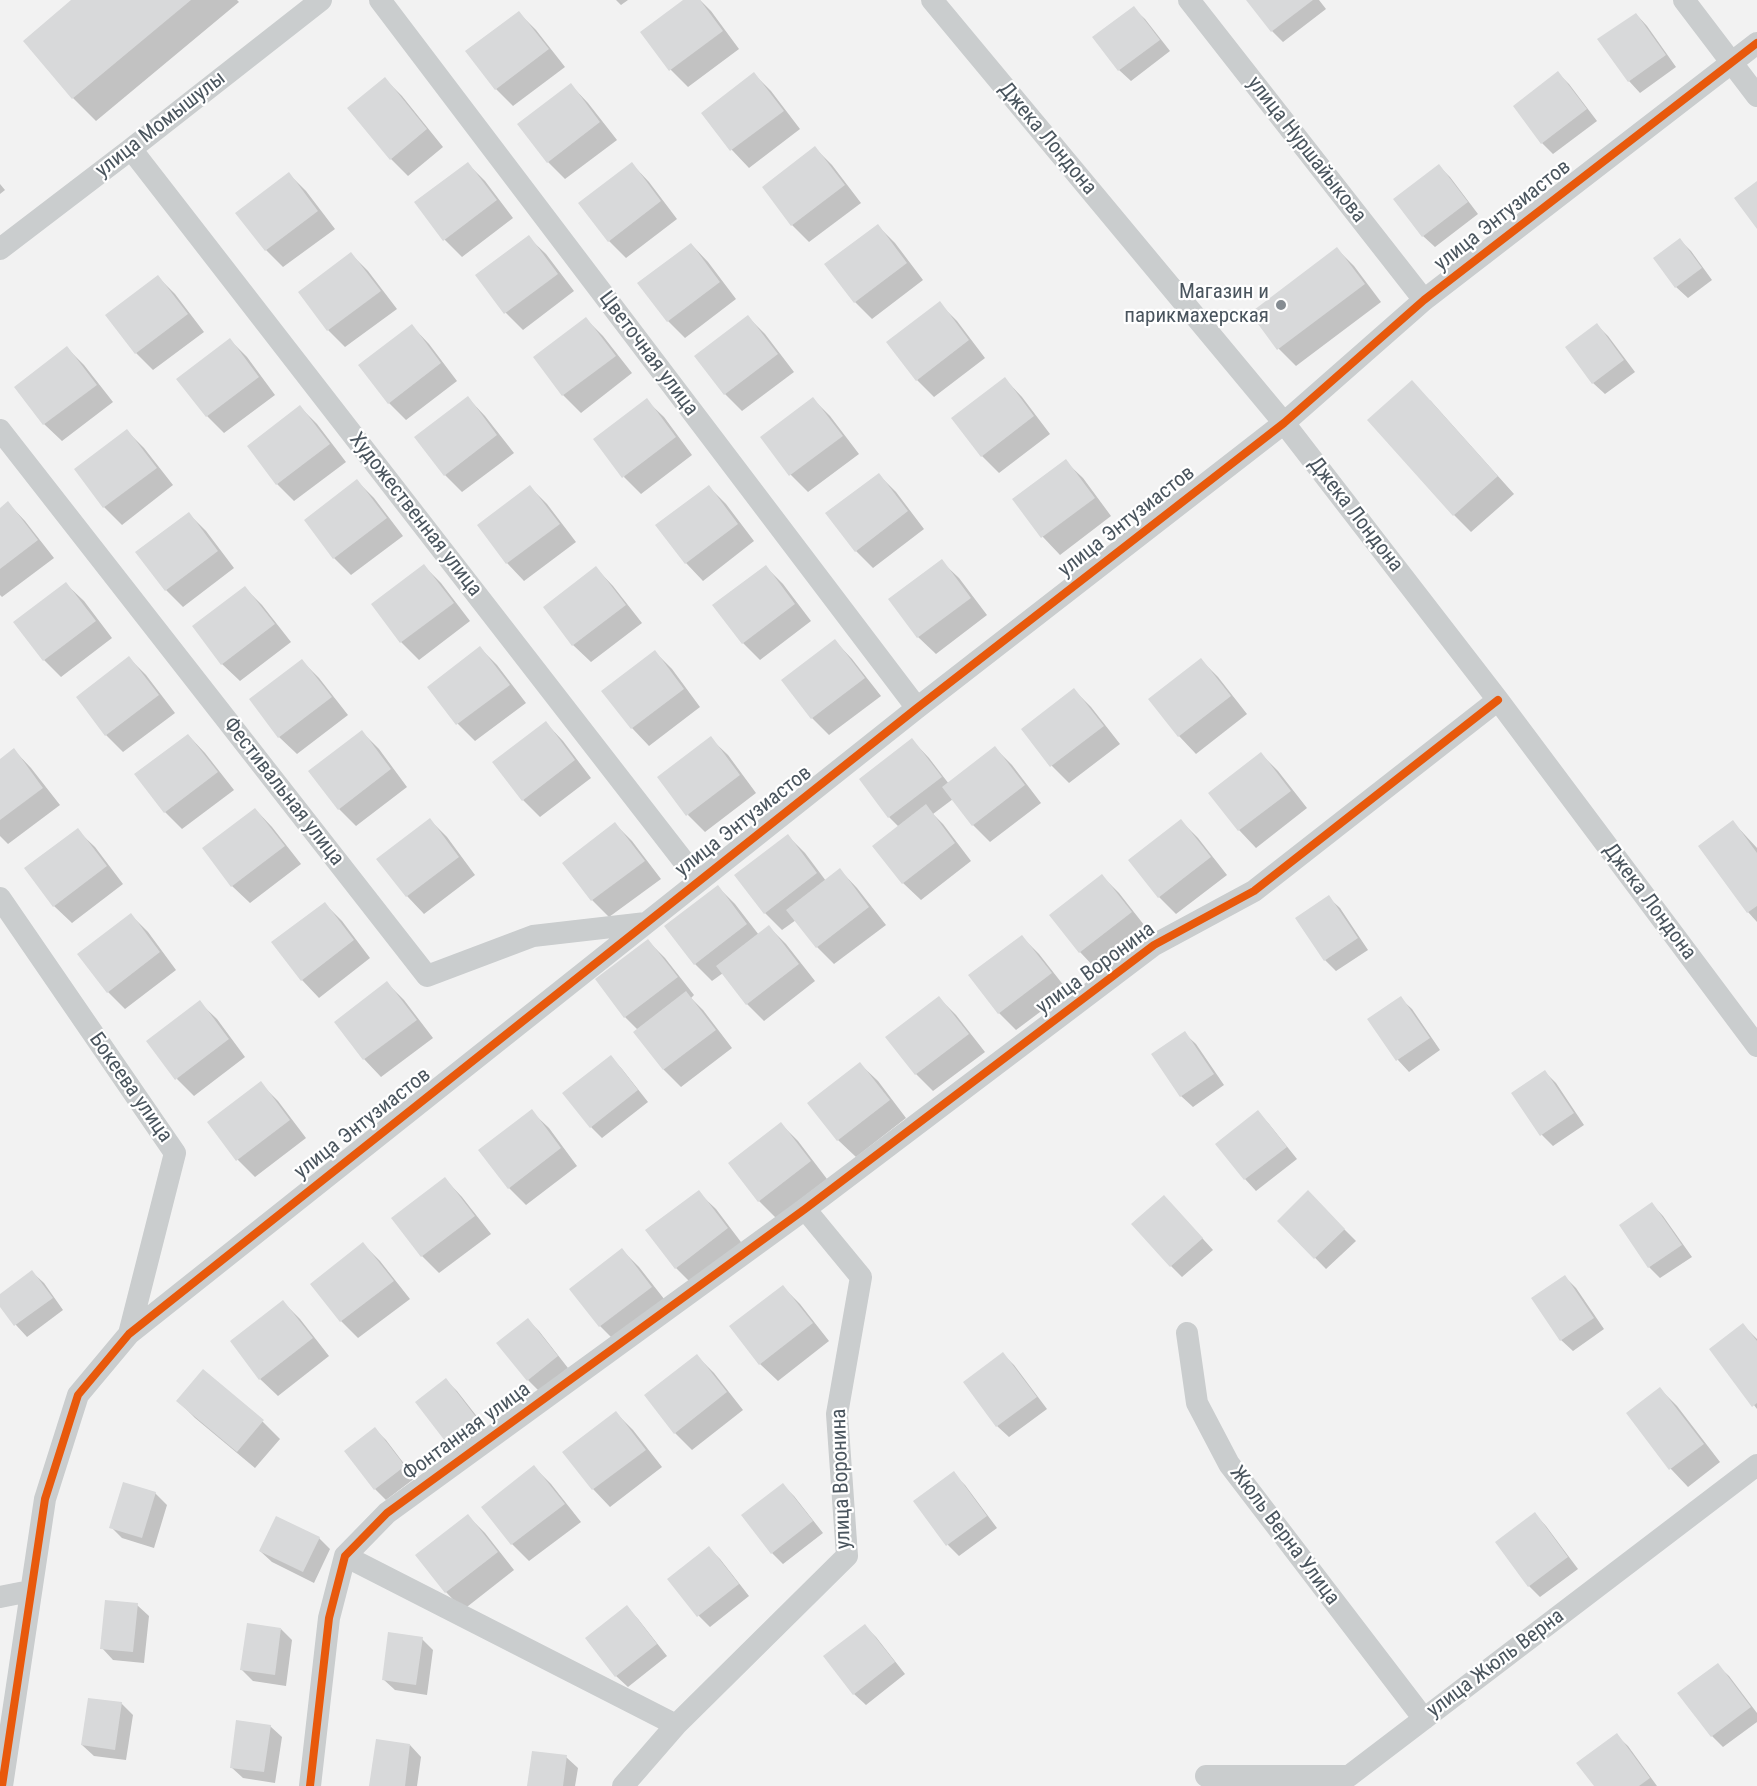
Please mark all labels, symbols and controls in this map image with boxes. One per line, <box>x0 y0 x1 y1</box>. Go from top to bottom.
street label: улица Момышулы <box>91 66 231 184</box>
street label: улица Нуршайыкова <box>1241 72 1371 228</box>
street label: Джека Лондона <box>993 78 1101 200</box>
street label: улица Энтузиастов <box>1430 155 1576 277</box>
place label: Магазин и парикмахерская <box>1124 280 1269 330</box>
street label: Цветочная улица <box>593 287 703 421</box>
marker: Магазин и парикмахерская <box>1274 298 1288 312</box>
street label: Художественная улица <box>343 428 487 602</box>
street label: Джека Лондона <box>1302 452 1408 578</box>
street label: улица Энтузиастов <box>1054 461 1200 583</box>
street label: Фестивальная улица <box>217 713 349 871</box>
street label: улица Энтузиастов <box>671 761 817 883</box>
street label: Джека Лондона <box>1597 839 1701 965</box>
street label: улица Воронина <box>1032 917 1160 1021</box>
street label: Бокеева улица <box>83 1028 177 1148</box>
street label: улица Энтузиастов <box>290 1063 436 1185</box>
street label: Фонтанная улица <box>398 1377 536 1487</box>
street label: улица Воронина <box>827 1408 857 1550</box>
street label: Жюль Верна Улица <box>1224 1462 1344 1610</box>
street label: улица Жюль Верна <box>1423 1604 1569 1724</box>

